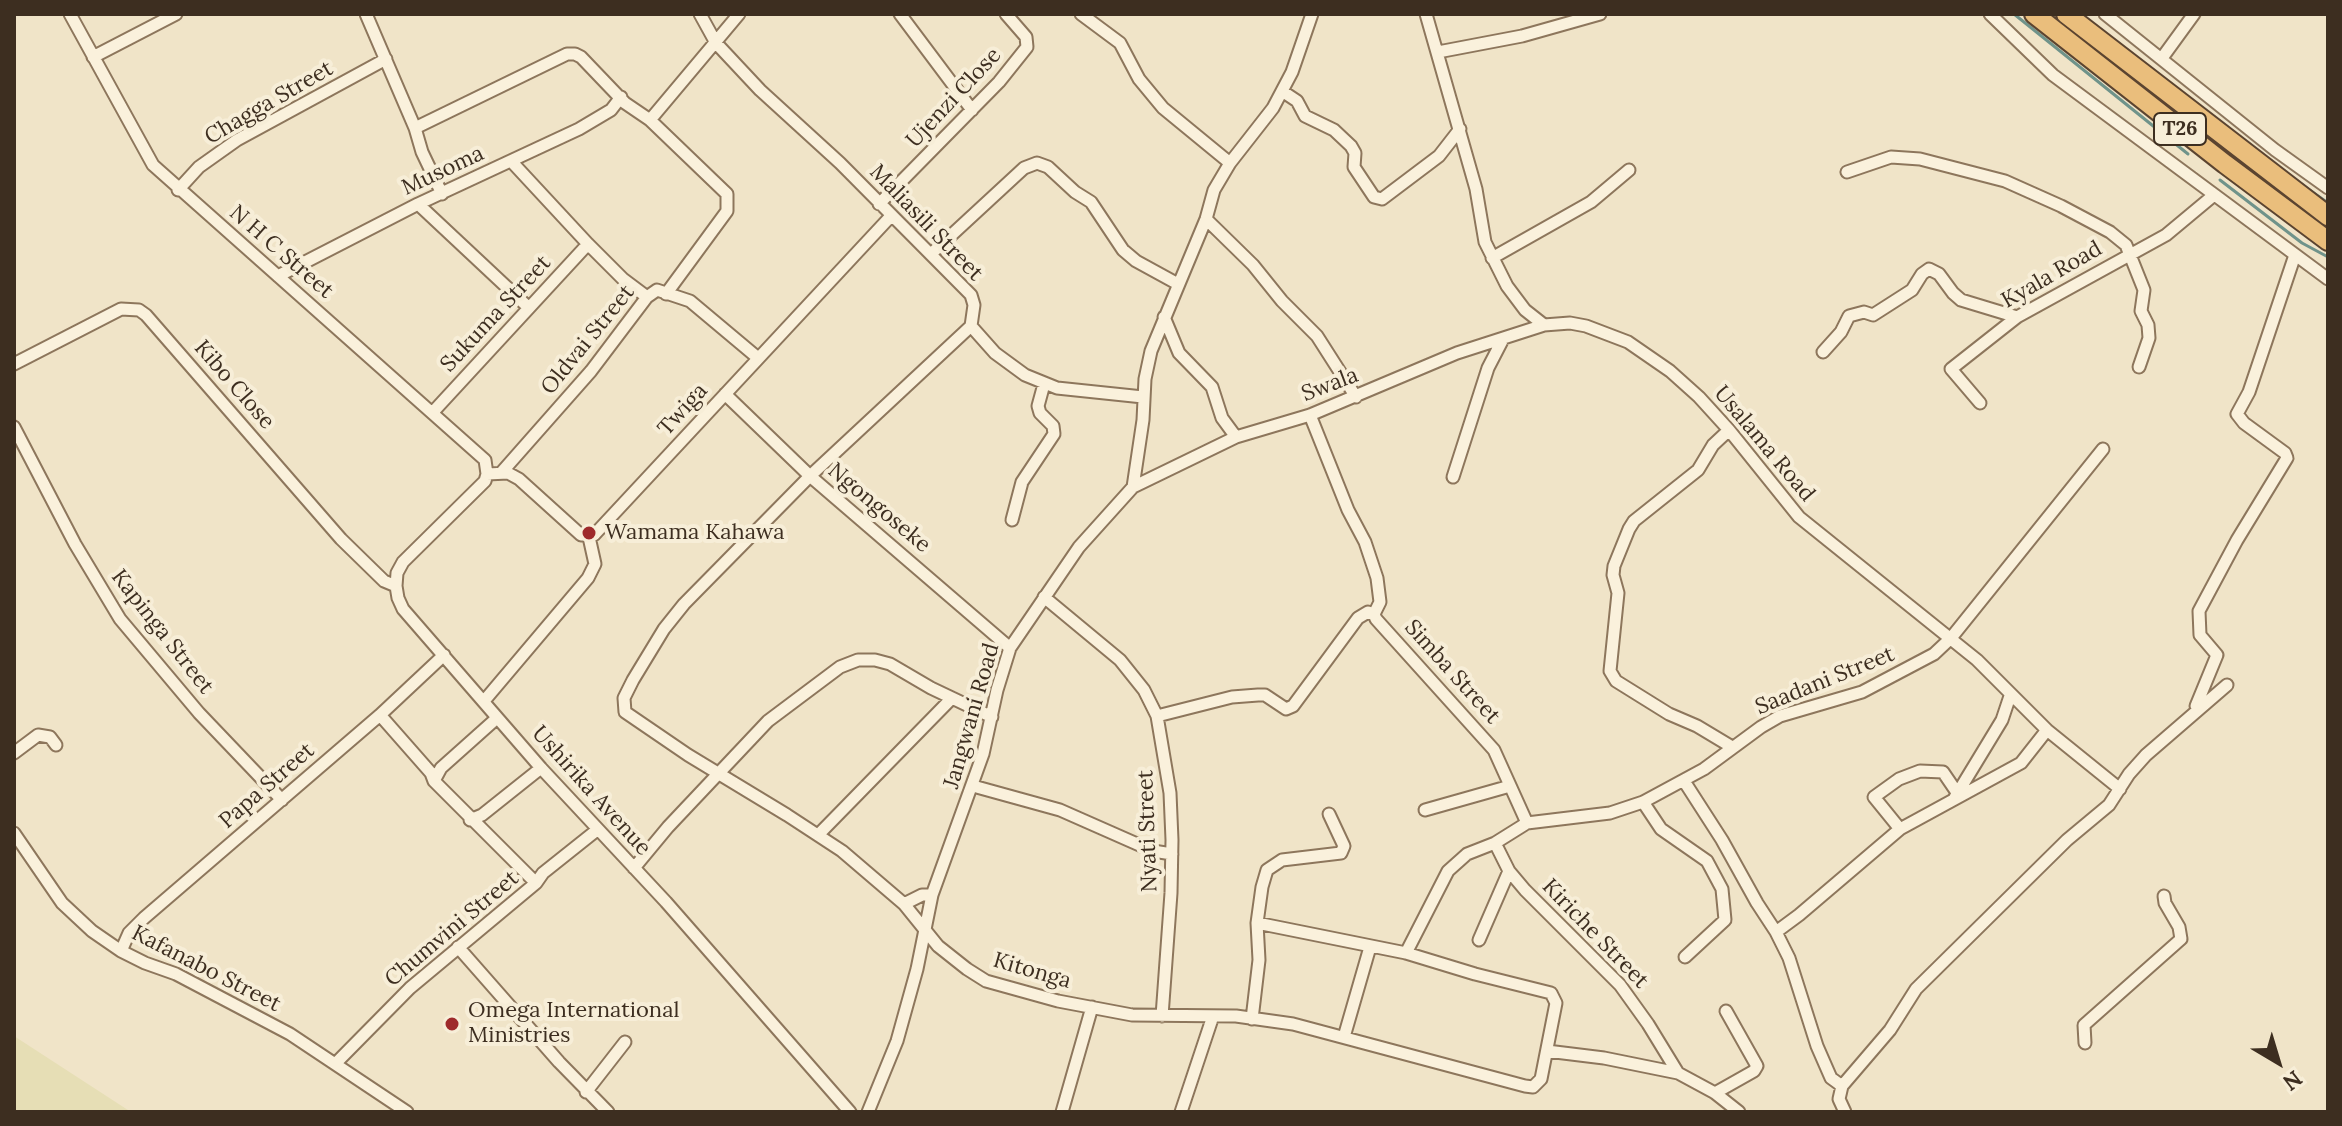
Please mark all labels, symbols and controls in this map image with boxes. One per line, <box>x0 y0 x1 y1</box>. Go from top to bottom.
street label: Ujenzi Close <box>901 43 1007 153</box>
street label: Chagga Street <box>200 56 338 150</box>
road number: T26 <box>2154 113 2206 145</box>
street label: Musoma <box>398 141 488 201</box>
street label: Maliasili Street <box>864 159 988 287</box>
street label: N H C Street <box>224 200 338 304</box>
street label: Kyala Road <box>1997 236 2107 314</box>
street label: Sukuma Street <box>435 250 557 378</box>
street label: Oldvai Street <box>536 280 640 400</box>
street label: Kibo Close <box>188 335 280 435</box>
street label: Swala <box>1298 362 1362 408</box>
street label: Twiga <box>653 378 713 442</box>
street label: Usalama Road <box>1708 381 1820 507</box>
street label: Ngongoseke <box>822 458 936 558</box>
place label: Wamama Kahawa <box>605 520 785 546</box>
marker: Wamama Kahawa <box>580 524 598 542</box>
street label: Kapinga Street <box>105 564 219 700</box>
street label: Simba Street <box>1399 615 1505 729</box>
street label: Jangwani Road <box>939 640 1005 792</box>
street label: Saadani Street <box>1752 641 1898 721</box>
street label: Ushirika Avenue <box>526 721 656 861</box>
street label: Papa Street <box>214 738 320 834</box>
street label: Nyati Street <box>1133 769 1163 893</box>
street label: Chumvini Street <box>380 865 524 993</box>
street label: Kiriche Street <box>1536 874 1654 994</box>
street label: Kafanabo Street <box>127 920 285 1018</box>
street label: Kitonga <box>990 947 1074 995</box>
place label: Omega International Ministries <box>468 998 679 1050</box>
marker: Omega International Ministries <box>443 1015 461 1033</box>
north arrow <box>2238 1022 2318 1102</box>
text: N <box>2277 1065 2308 1097</box>

